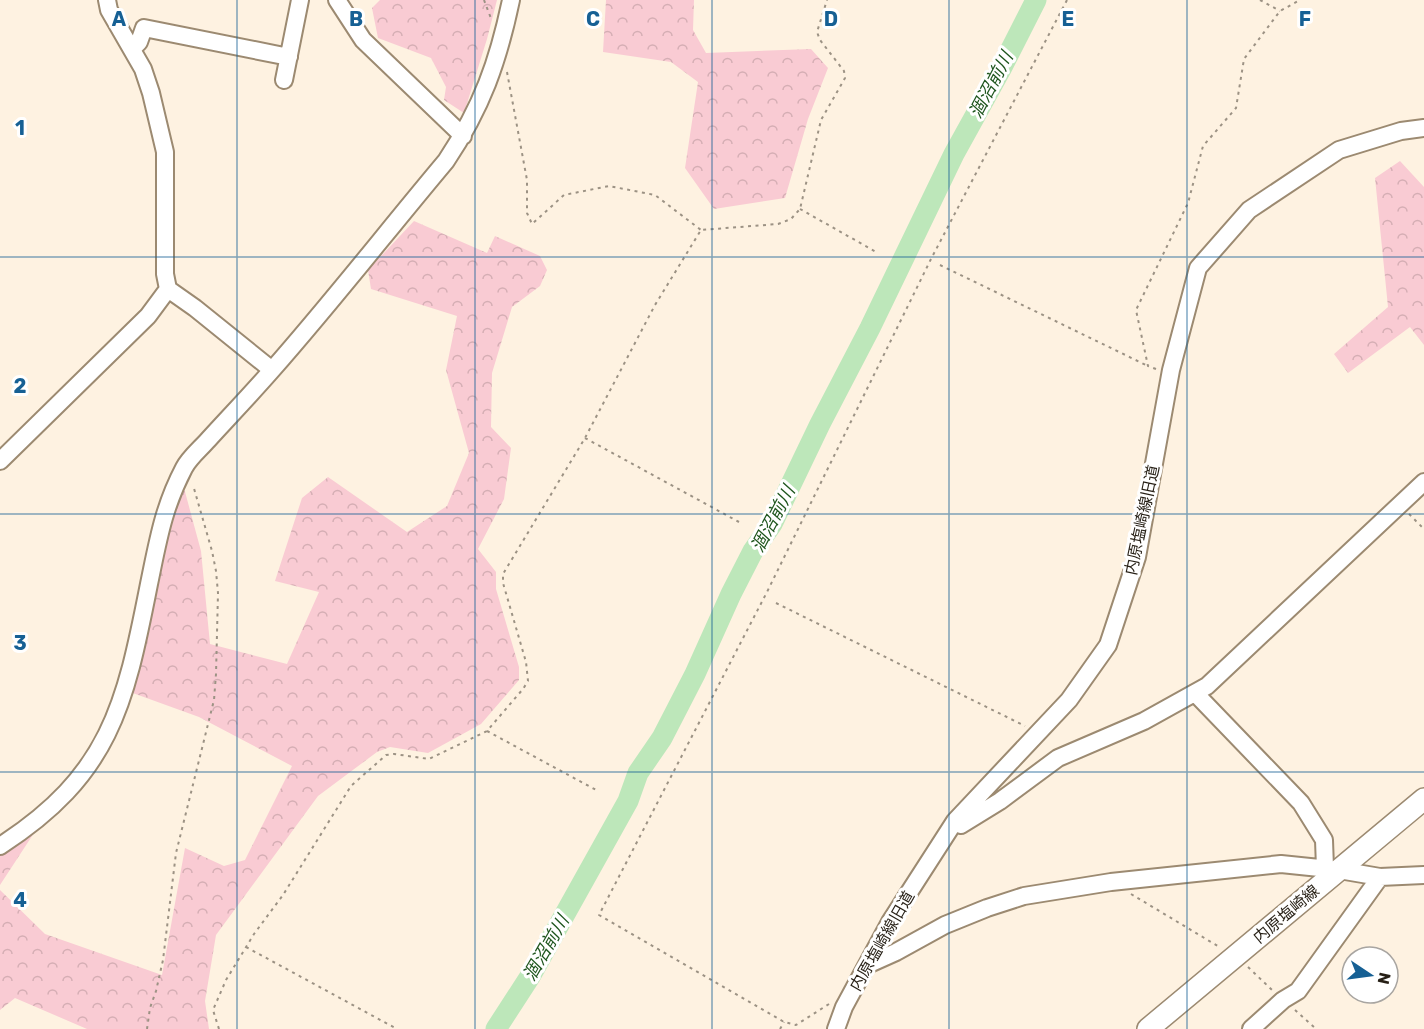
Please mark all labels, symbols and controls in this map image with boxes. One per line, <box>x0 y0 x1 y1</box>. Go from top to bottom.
text: A <box>112 7 127 31</box>
text: B <box>349 7 363 31</box>
text: C <box>586 7 600 31</box>
text: D <box>824 7 838 31</box>
text: E <box>1062 7 1074 31</box>
text: F <box>1299 7 1311 31</box>
water label: 涸沼前川 <box>964 46 1019 122</box>
text: 1 <box>15 116 25 140</box>
text: 2 <box>14 374 27 398</box>
street label: 内原塩崎線旧道 <box>1121 463 1163 577</box>
water label: 涸沼前川 <box>746 480 801 556</box>
text: 3 <box>13 631 27 655</box>
street label: 内原塩崎線 <box>1249 881 1323 947</box>
text: 4 <box>13 888 27 912</box>
street label: 内原塩崎線旧道 <box>846 888 918 994</box>
water label: 涸沼前川 <box>518 910 575 985</box>
north arrow <box>1340 945 1400 1005</box>
text: N <box>1374 971 1395 986</box>

